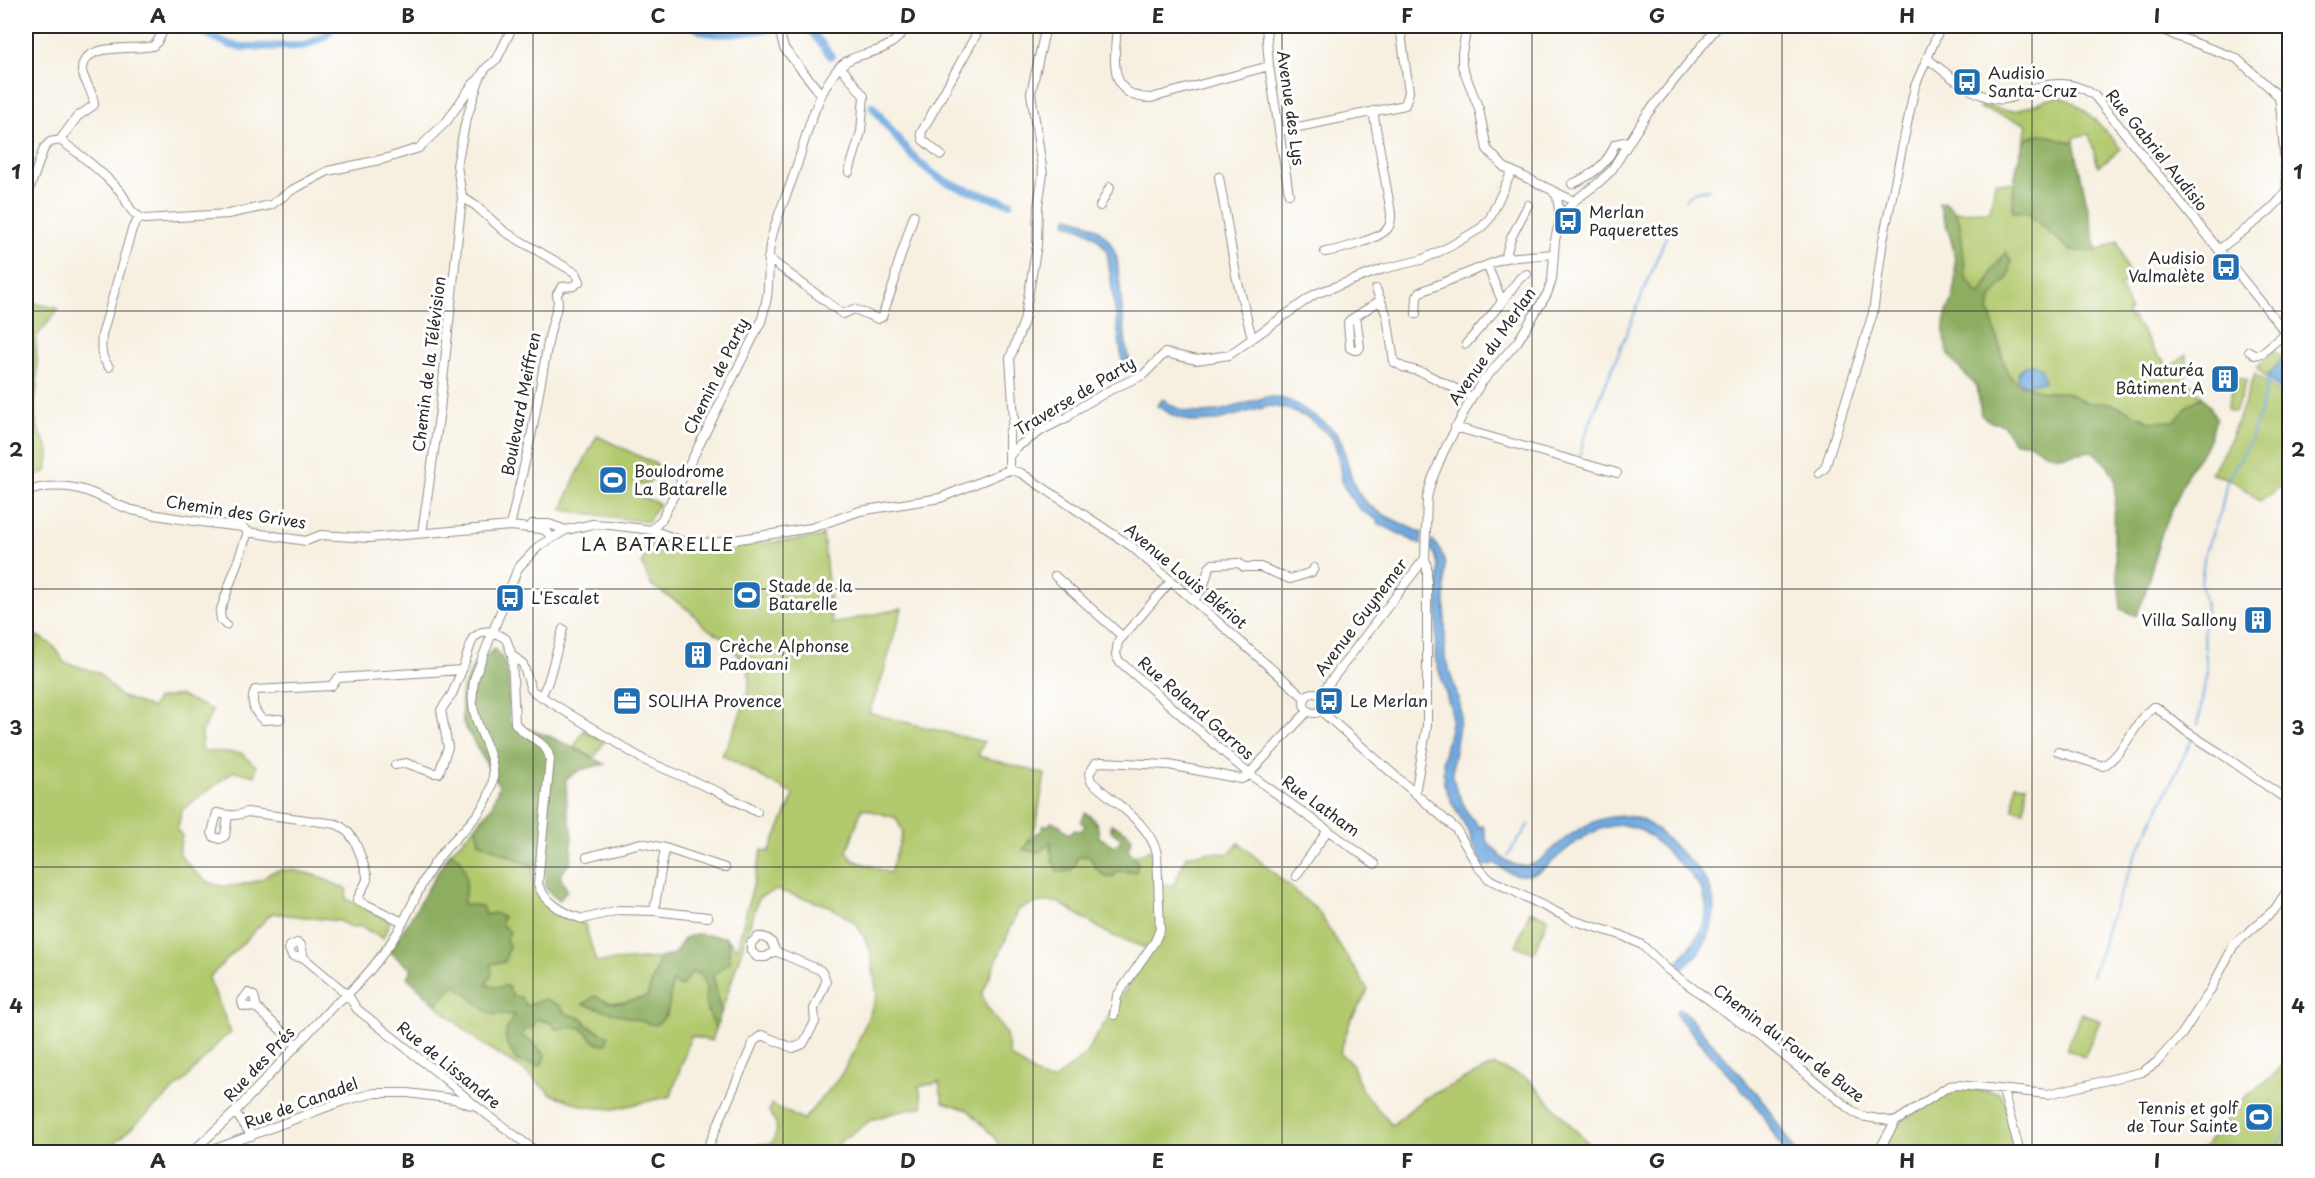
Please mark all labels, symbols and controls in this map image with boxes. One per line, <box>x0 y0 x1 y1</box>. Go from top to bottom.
text: A <box>150 0 166 30</box>
text: B <box>401 0 415 30</box>
text: C <box>650 0 666 30</box>
text: D <box>900 0 916 30</box>
text: E <box>1152 0 1164 30</box>
text: F <box>1401 0 1413 30</box>
text: G <box>1649 0 1665 30</box>
text: H <box>1899 0 1915 30</box>
text: I <box>2154 0 2160 30</box>
street label: Avenue des Lys <box>1272 49 1312 167</box>
place label: Audisio Santa-Cruz <box>1988 60 2078 102</box>
bus stop icon: Audisio Santa-Cruz <box>1951 66 1983 98</box>
street label: Rue Gabriel Audisio <box>2101 83 2215 216</box>
text: 1 <box>11 156 21 186</box>
text: 1 <box>2293 156 2303 186</box>
place label: Merlan Paquerettes <box>1589 199 1678 241</box>
bus stop icon: Merlan Paquerettes <box>1552 205 1584 237</box>
place label: Audisio Valmalète <box>2128 245 2205 287</box>
bus stop icon: Audisio Valmalète <box>2210 251 2242 283</box>
street label: Chemin de la Télévision <box>405 275 451 453</box>
street label: Avenue du Merlan <box>1442 282 1541 409</box>
street label: Chemin de Party <box>676 313 754 438</box>
street label: Boulevard Meiffren <box>494 330 546 478</box>
street label: Traverse de Party <box>1010 350 1139 441</box>
place label: Naturéa Bâtiment A <box>2115 357 2204 399</box>
building icon: Naturéa Bâtiment A <box>2209 363 2241 395</box>
text: 2 <box>9 434 23 464</box>
text: 2 <box>2291 434 2305 464</box>
place label: Boulodrome La Batarelle <box>634 458 728 500</box>
sports icon: Boulodrome La Batarelle <box>597 464 629 496</box>
street label: Chemin des Grives <box>164 488 308 534</box>
street label: Avenue Louis Blériot <box>1120 517 1254 634</box>
district label: LA BATARELLE <box>581 530 735 557</box>
street label: Avenue Guynemer <box>1308 552 1413 680</box>
place label: Stade de la Batarelle <box>768 573 853 615</box>
sports icon: Stade de la Batarelle <box>731 579 763 611</box>
bus stop icon: L'Escalet <box>494 582 526 614</box>
place label: L'Escalet <box>531 585 600 609</box>
building icon: Villa Sallony <box>2242 604 2274 636</box>
place label: Villa Sallony <box>2142 607 2237 631</box>
place label: Crèche Alphonse Padovani <box>719 633 850 675</box>
building icon: Crèche Alphonse Padovani <box>682 639 714 671</box>
street label: Rue Roland Garros <box>1133 650 1260 764</box>
office icon: SOLIHA Provence <box>611 685 643 717</box>
bus stop icon: Le Merlan <box>1313 685 1345 717</box>
place label: SOLIHA Provence <box>648 688 782 712</box>
place label: Le Merlan <box>1350 688 1428 712</box>
text: 3 <box>9 712 23 742</box>
text: 3 <box>2291 712 2305 742</box>
street label: Rue Latham <box>1278 769 1366 842</box>
street label: Chemin du Four de Buze <box>1709 977 1871 1107</box>
text: 4 <box>9 990 23 1020</box>
text: 4 <box>2291 990 2305 1020</box>
street label: Rue de Lissandre <box>393 1015 507 1114</box>
street label: Rue des Prés <box>217 1020 299 1106</box>
street label: Rue de Canadel <box>240 1070 361 1134</box>
place label: Tennis et golf de Tour Sainte <box>2127 1095 2240 1137</box>
sports icon: Tennis et golf de Tour Sainte <box>2243 1101 2275 1133</box>
text: A <box>150 1145 166 1175</box>
text: B <box>401 1145 415 1175</box>
text: C <box>650 1145 666 1175</box>
text: D <box>900 1145 916 1175</box>
text: E <box>1152 1145 1164 1175</box>
text: F <box>1401 1145 1413 1175</box>
text: G <box>1649 1145 1665 1175</box>
text: H <box>1899 1145 1915 1175</box>
text: I <box>2154 1145 2160 1175</box>

